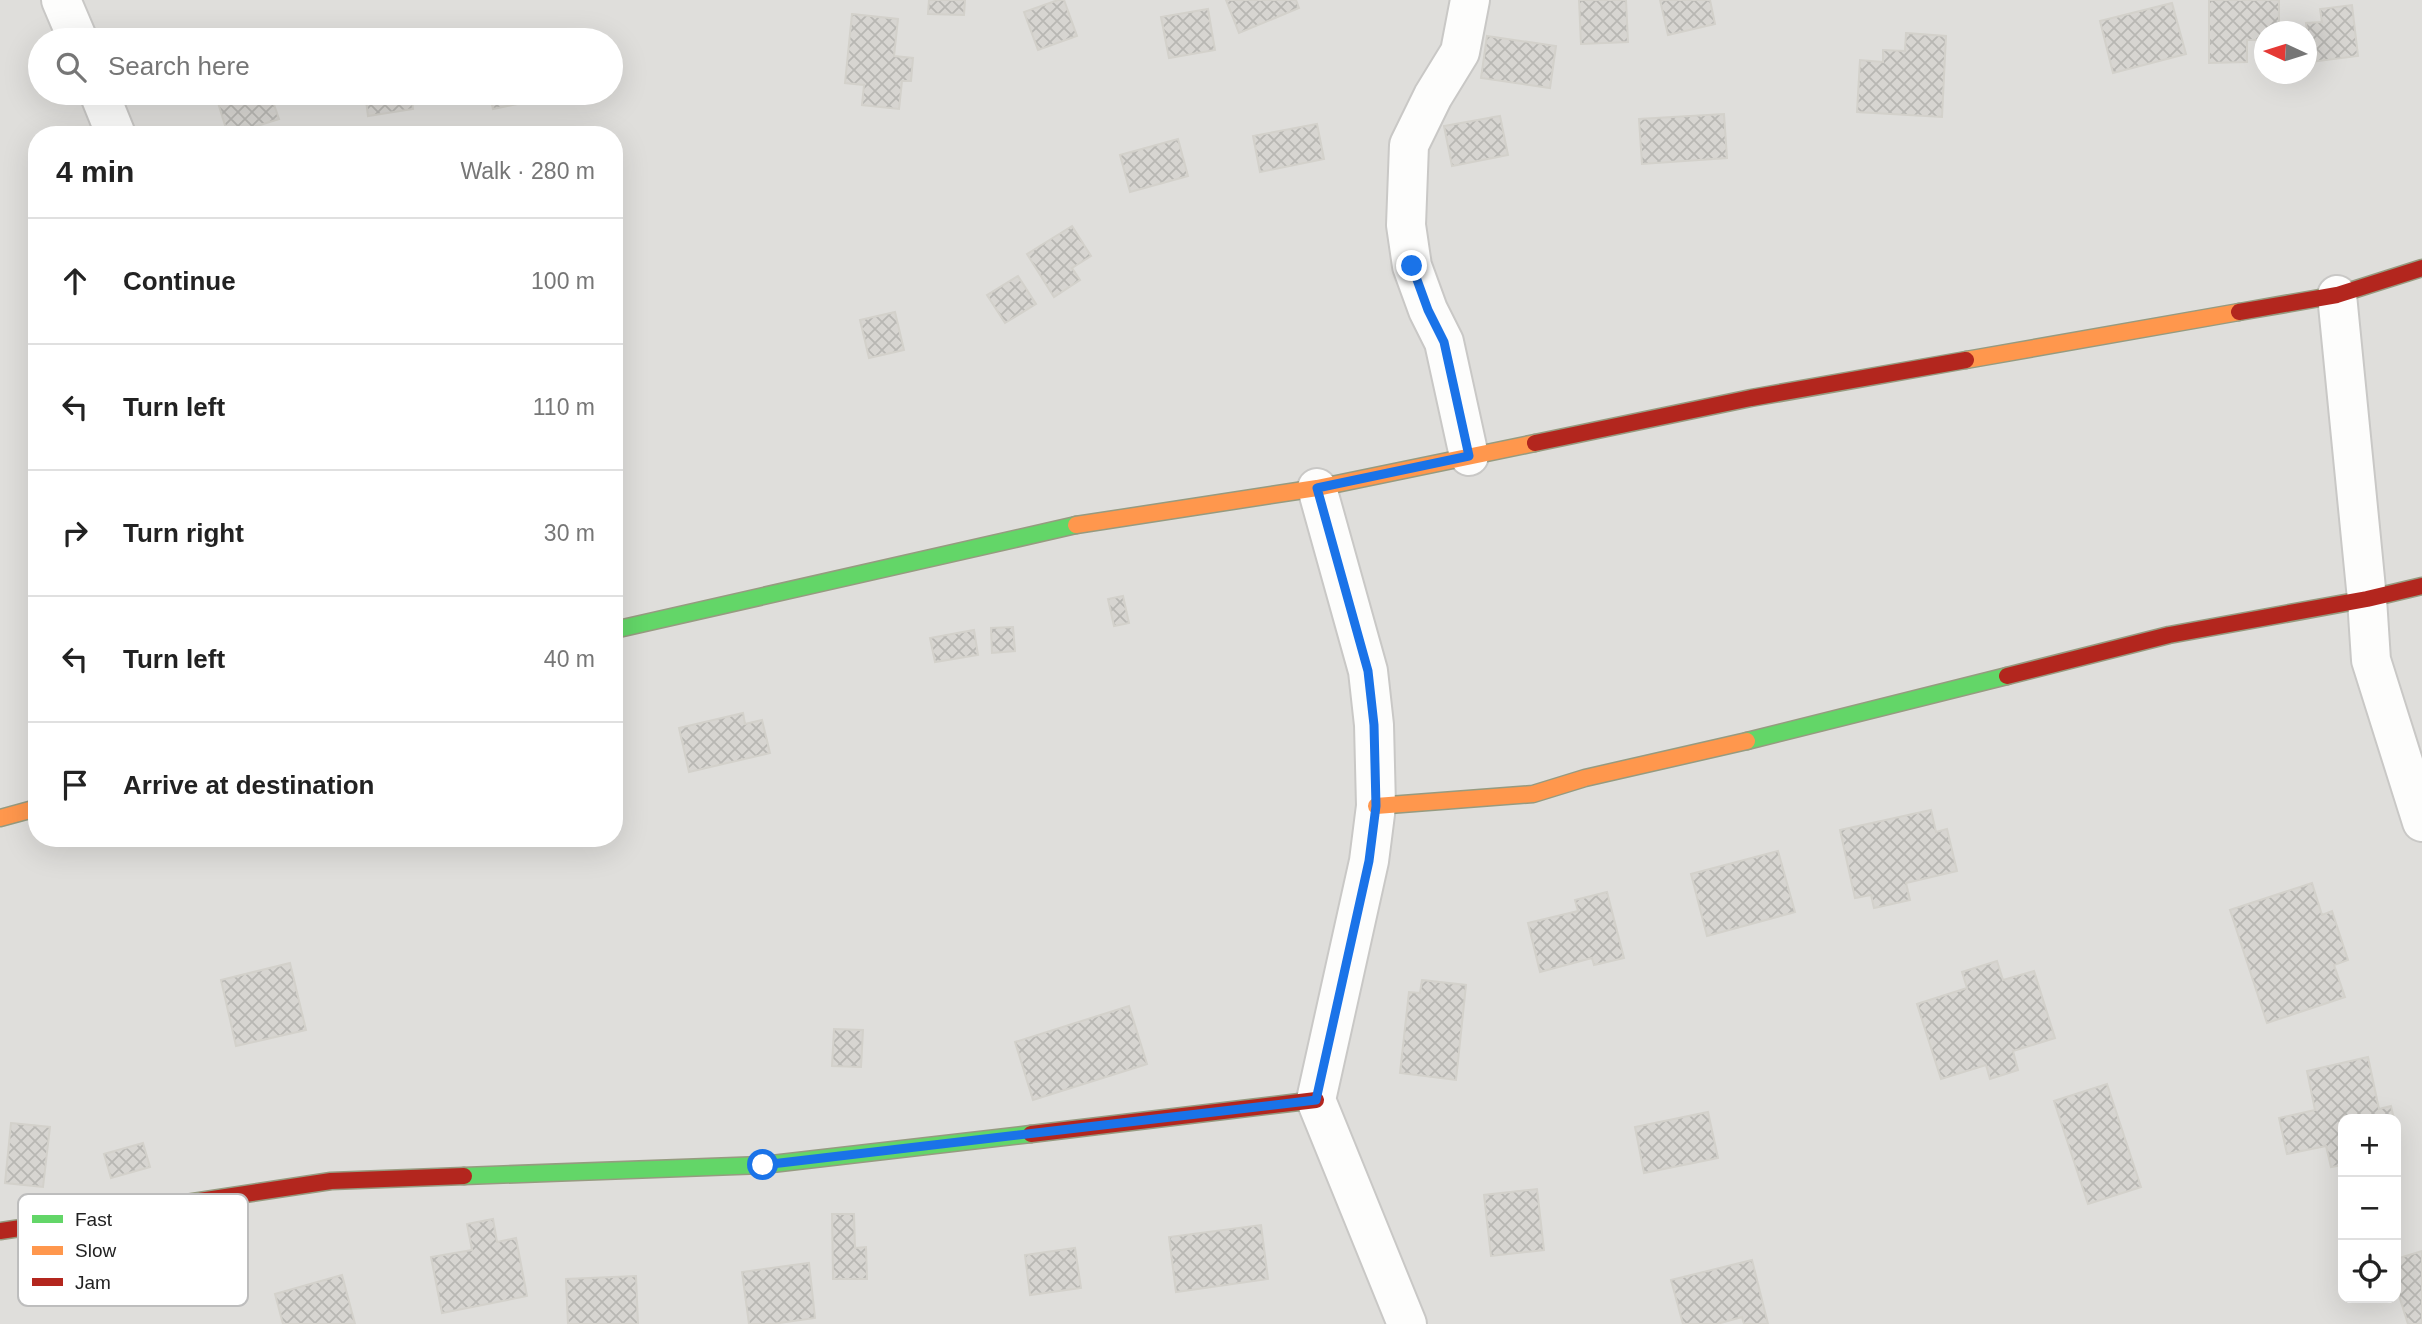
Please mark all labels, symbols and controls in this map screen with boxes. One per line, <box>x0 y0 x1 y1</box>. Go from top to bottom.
north arrow <box>2254 21 2317 84</box>
search box <box>28 28 623 105</box>
icon: search <box>52 48 90 86</box>
text: Search here <box>108 51 250 81</box>
text: 4 min <box>56 155 134 188</box>
text: Walk · 280 m <box>460 158 595 184</box>
route end <box>1396 250 1427 281</box>
icon: ahead <box>56 262 94 300</box>
text: Continue <box>123 266 236 296</box>
text: 100 m <box>531 268 595 294</box>
icon: left <box>56 388 94 426</box>
text: Turn left <box>123 392 225 422</box>
text: 110 m <box>533 394 595 420</box>
icon: right <box>56 514 94 552</box>
text: Turn right <box>123 518 244 548</box>
text: 30 m <box>544 520 595 546</box>
icon: left <box>56 640 94 678</box>
text: Turn left <box>123 644 225 674</box>
text: 40 m <box>544 646 595 672</box>
icon: arrive <box>56 766 94 804</box>
text: Arrive at destination <box>123 770 374 800</box>
map controls <box>2338 1114 2401 1303</box>
button: + <box>2338 1114 2401 1177</box>
route start <box>747 1149 778 1180</box>
button: − <box>2338 1177 2401 1240</box>
legend <box>18 1194 248 1306</box>
text: Fast <box>75 1209 113 1230</box>
text: Slow <box>75 1240 116 1261</box>
button: locate <box>2338 1240 2401 1303</box>
text: Jam <box>75 1272 111 1293</box>

